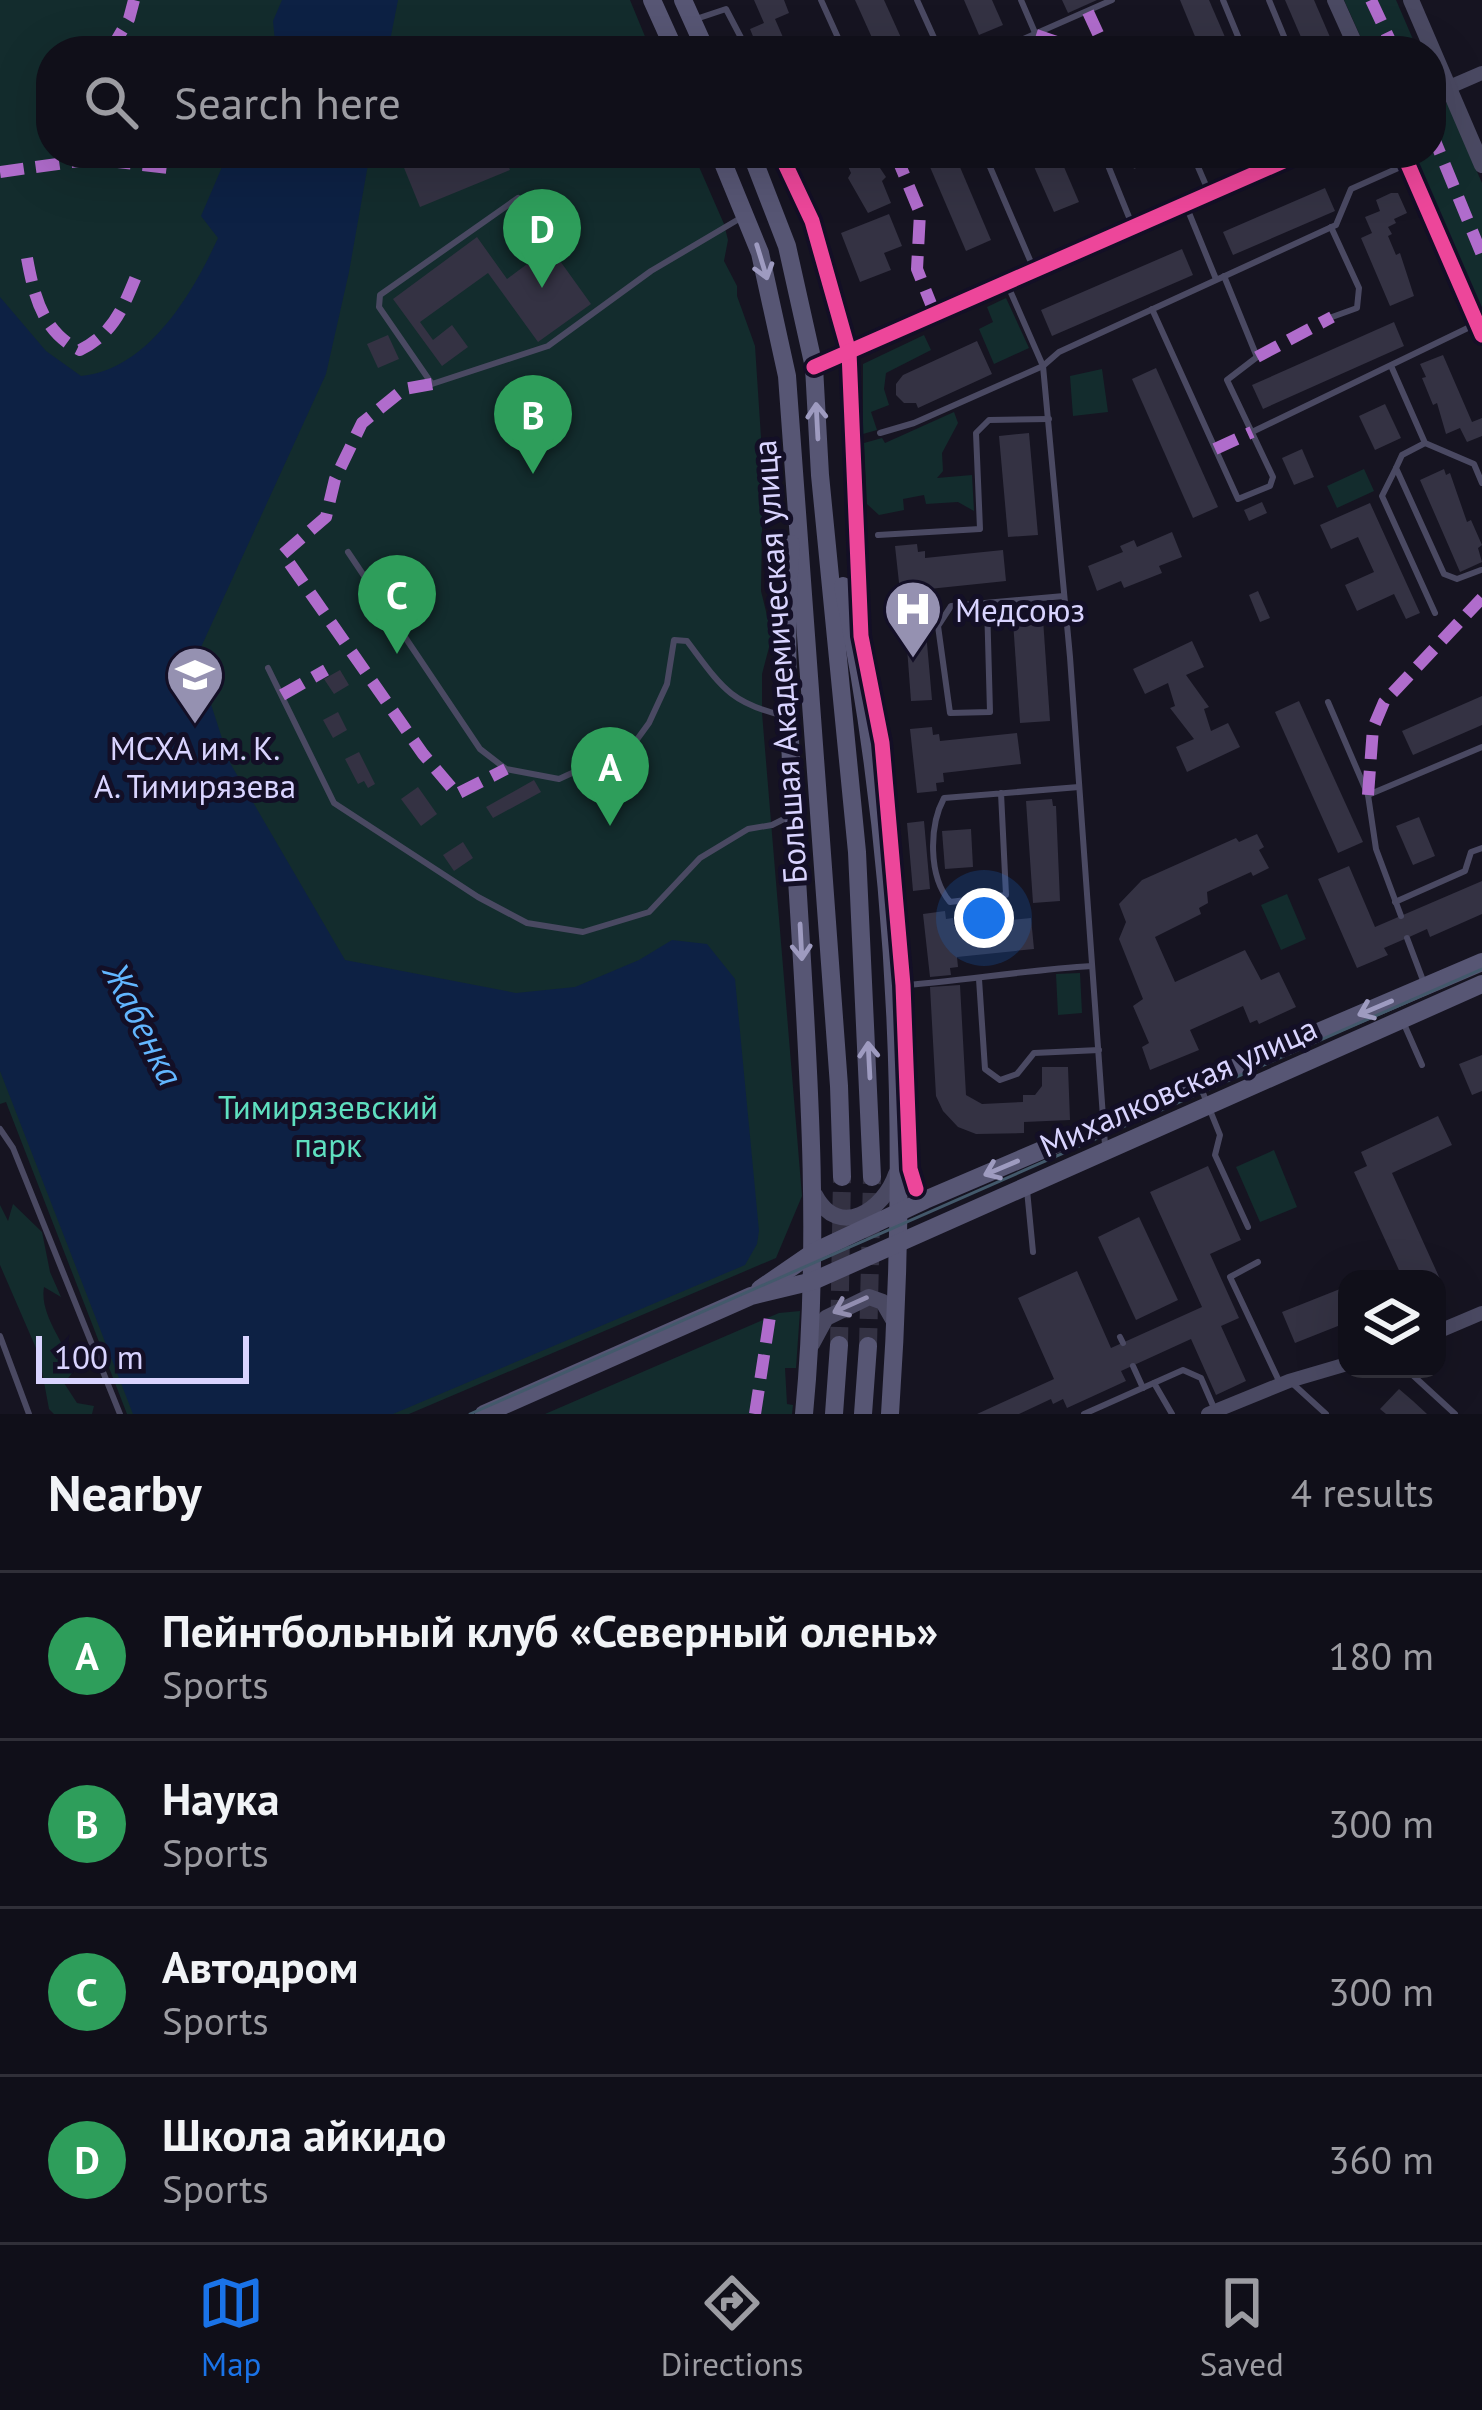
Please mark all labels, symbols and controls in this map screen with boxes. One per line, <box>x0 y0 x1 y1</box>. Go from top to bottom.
search box <box>36 36 1446 168</box>
icon: search <box>78 69 144 135</box>
text: Search here <box>174 73 401 131</box>
pin: D <box>503 189 581 288</box>
one-way arrow <box>752 242 774 280</box>
pin: B <box>494 375 572 474</box>
one-way arrow <box>805 402 828 441</box>
street label: Большая Академическая улица <box>742 439 816 885</box>
pin: C <box>358 555 436 654</box>
hospital icon: Медсоюз <box>882 578 944 660</box>
place label: Медсоюз <box>955 588 1085 631</box>
school or university icon: МСХА им. К. А. Тимирязева <box>164 644 226 726</box>
place label: МСХА им. К. А. Тимирязева <box>94 726 296 807</box>
pin: A <box>571 727 649 826</box>
your location <box>954 888 1014 948</box>
one-way arrow <box>789 922 812 961</box>
water label: Жабенка <box>92 953 195 1093</box>
one-way arrow <box>1357 999 1393 1021</box>
street label: Михалковская улица <box>1033 1006 1323 1166</box>
one-way arrow <box>857 1041 880 1080</box>
park label: Тимирязевский парк <box>218 1085 438 1166</box>
one-way arrow <box>983 1159 1020 1180</box>
map controls <box>1338 1270 1446 1378</box>
button: layers <box>1338 1270 1446 1378</box>
one-way arrow <box>833 1296 869 1318</box>
scale bar <box>36 1330 249 1383</box>
text: 100 m <box>54 1335 144 1378</box>
text: Nearby <box>48 1459 202 1525</box>
text: 4 results <box>1291 1467 1434 1518</box>
text: Пейнтбольный клуб «Северный олень» <box>162 1601 938 1659</box>
text: A <box>75 1630 99 1681</box>
text: 180 m <box>1328 1630 1434 1681</box>
text: Sports <box>162 1659 269 1710</box>
text: Наука <box>162 1769 279 1827</box>
text: B <box>75 1798 99 1849</box>
text: 300 m <box>1328 1798 1434 1849</box>
text: Sports <box>162 1827 269 1878</box>
text: Автодром <box>162 1937 359 1995</box>
text: C <box>76 1966 98 2017</box>
text: 300 m <box>1328 1966 1434 2017</box>
text: Sports <box>162 1995 269 2046</box>
text: Школа айкидо <box>162 2105 446 2163</box>
text: D <box>74 2134 100 2185</box>
text: 360 m <box>1328 2134 1434 2185</box>
text: Sports <box>162 2163 269 2214</box>
tab: Map <box>198 2270 264 2385</box>
tab: Directions <box>661 2270 803 2385</box>
tab: Saved <box>1200 2270 1284 2385</box>

